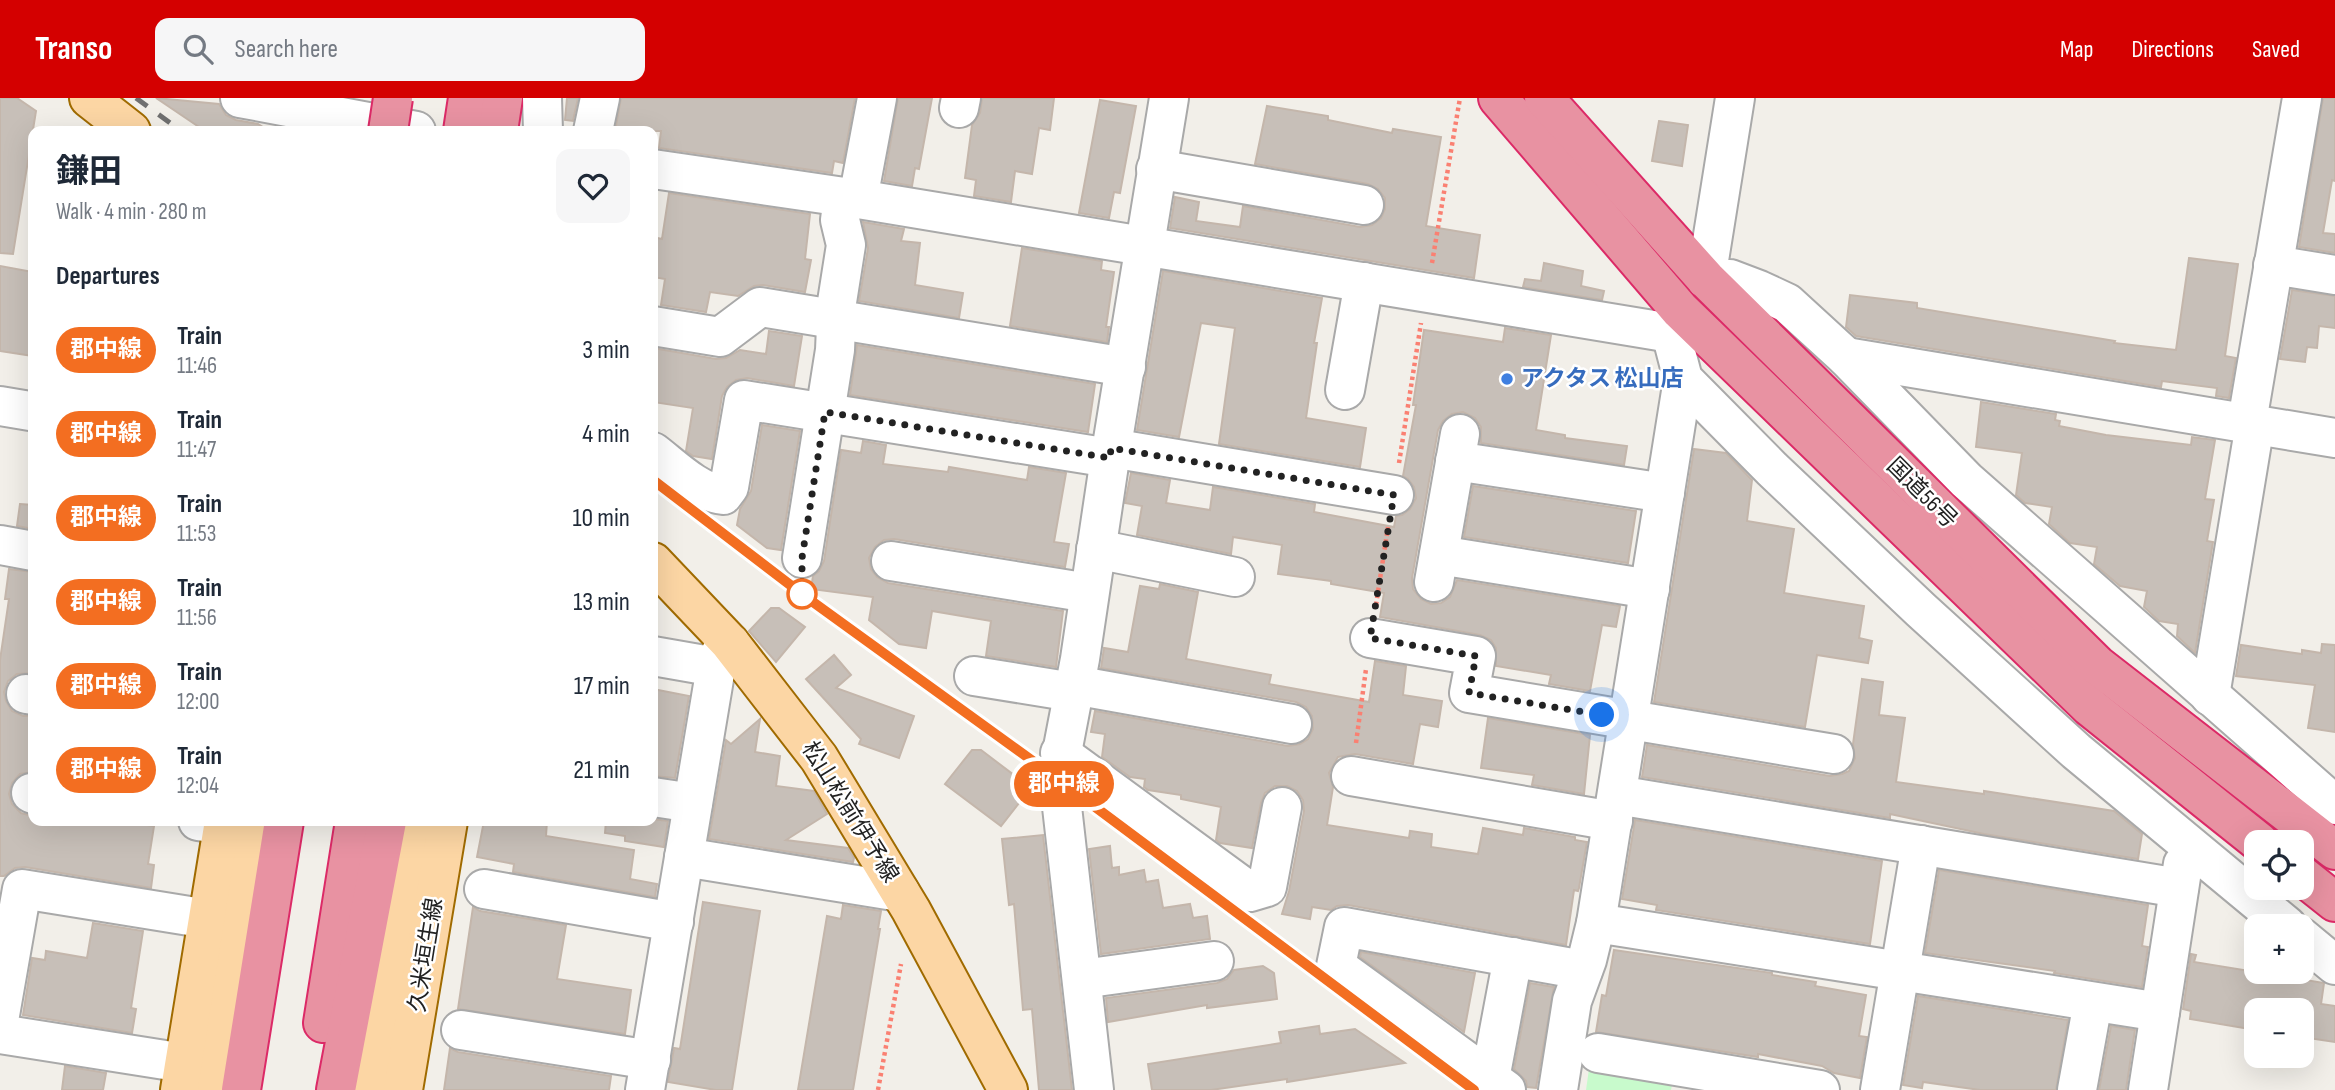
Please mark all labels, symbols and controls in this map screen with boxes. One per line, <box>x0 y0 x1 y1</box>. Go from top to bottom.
search box <box>155 18 645 81</box>
text: Transo <box>35 29 113 69</box>
icon: search <box>179 30 217 68</box>
text: Search here <box>235 34 338 65</box>
text: Map <box>2060 35 2093 64</box>
text: Directions <box>2131 35 2214 64</box>
text: Saved <box>2252 35 2300 64</box>
button: heart <box>556 149 630 223</box>
text: 鎌田 <box>56 152 122 192</box>
text: Walk · 4 min · 280 m <box>56 198 206 226</box>
text: Departures <box>56 261 160 292</box>
text: Train <box>177 321 222 352</box>
text: 郡中線 <box>70 335 142 364</box>
text: 3 min <box>582 335 630 366</box>
text: 11:46 <box>177 352 217 380</box>
place label: アクタス 松山店 <box>1521 365 1684 393</box>
marker: アクタス 松山店 <box>1499 371 1515 387</box>
text: Train <box>177 405 222 436</box>
text: 郡中線 <box>70 419 142 448</box>
text: 4 min <box>582 419 630 450</box>
text: 11:47 <box>177 436 216 464</box>
street label: 国道56号 <box>1881 452 1963 534</box>
text: Train <box>177 489 222 520</box>
text: 郡中線 <box>70 503 142 532</box>
text: 10 min <box>573 503 630 534</box>
text: 11:53 <box>177 520 216 548</box>
text: Train <box>177 573 222 604</box>
unlabelled marker <box>787 579 817 609</box>
text: 郡中線 <box>70 587 142 616</box>
text: 13 min <box>573 587 630 618</box>
text: 11:56 <box>177 604 217 632</box>
text: Train <box>177 657 222 688</box>
text: 郡中線 <box>70 671 142 700</box>
text: 17 min <box>574 671 630 702</box>
text: 12:00 <box>177 688 220 716</box>
your location <box>1584 697 1619 732</box>
street label: 松山松前伊予線 <box>795 736 905 888</box>
text: Train <box>177 741 222 772</box>
text: 郡中線 <box>70 755 142 784</box>
text: 21 min <box>573 755 630 786</box>
line badge: 郡中線 <box>1024 761 1104 807</box>
text: 郡中線 <box>1028 769 1100 798</box>
text: 12:04 <box>177 772 219 800</box>
map controls <box>2244 830 2314 1068</box>
button: locate <box>2244 830 2314 900</box>
street label: 久米垣生線 <box>403 896 449 1014</box>
button: + <box>2244 914 2314 984</box>
button: − <box>2244 998 2314 1068</box>

